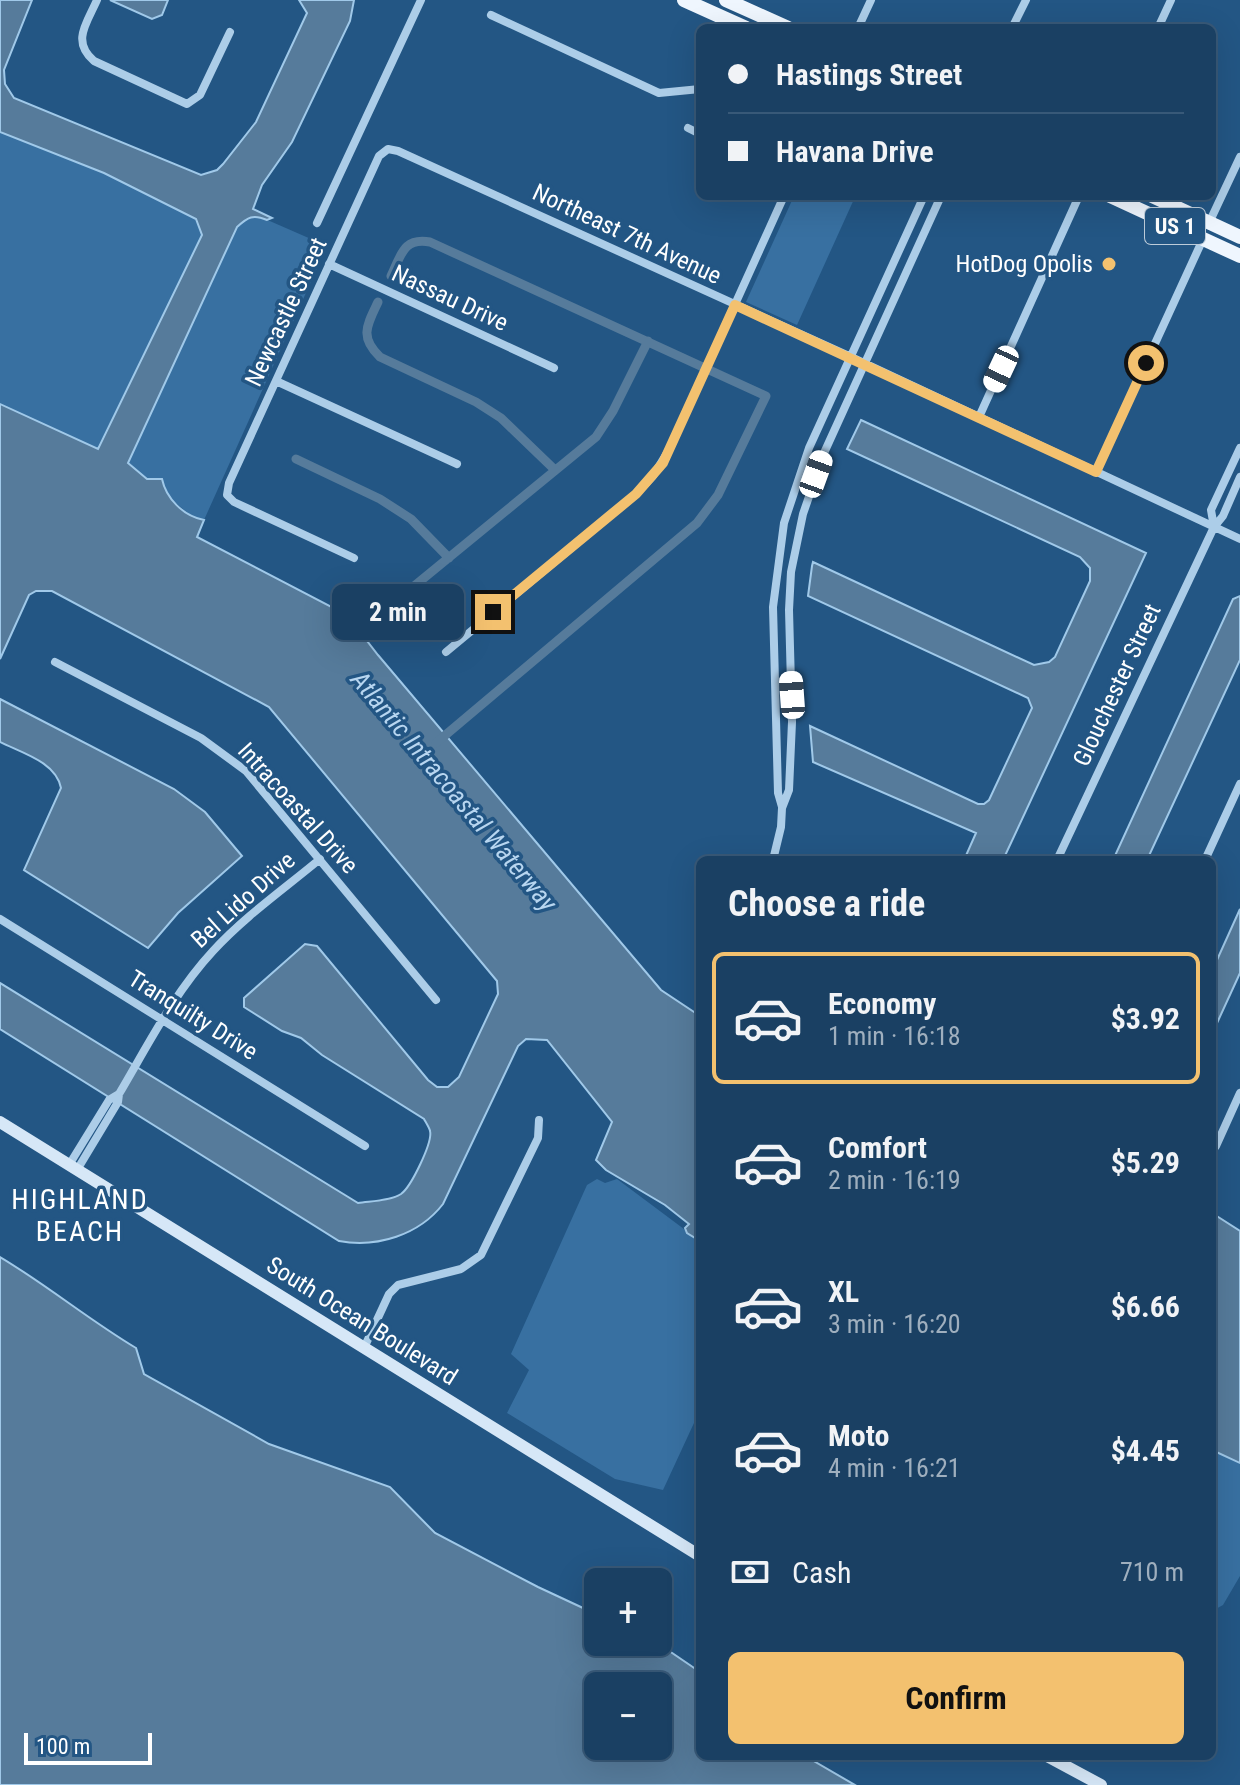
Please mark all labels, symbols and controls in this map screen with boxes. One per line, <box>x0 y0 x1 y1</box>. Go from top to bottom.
text: Hastings Street <box>776 57 962 92</box>
text: Havana Drive <box>776 134 934 169</box>
street label: Northeast 7th Avenue <box>528 178 726 290</box>
road number: US 1 <box>1145 208 1205 244</box>
street label: Newcastle Street <box>239 233 333 391</box>
place label: HotDog Opolis <box>956 250 1093 278</box>
marker: HotDog Opolis <box>1100 255 1118 273</box>
street label: Nassau Drive <box>388 259 512 337</box>
car <box>980 342 1022 396</box>
route start <box>1128 345 1164 381</box>
car <box>797 447 835 501</box>
callout: 2 min <box>333 584 465 640</box>
route end <box>475 594 511 630</box>
text: 2 min <box>369 597 427 627</box>
street label: Glouchester Street <box>1067 599 1167 771</box>
water label: Atlantic Intracoastal Waterway <box>344 664 564 918</box>
car <box>778 670 806 720</box>
street label: Intracoastal Drive <box>232 737 364 879</box>
street label: Bel Lido Drive <box>185 846 301 954</box>
text: Choose a ride <box>728 883 925 925</box>
street label: Tranquilty Drive <box>123 964 263 1066</box>
icon: car <box>732 982 804 1054</box>
text: Economy <box>828 986 936 1021</box>
text: $3.92 <box>1111 1001 1180 1036</box>
text: 1 min · 16:18 <box>828 1021 961 1051</box>
icon: car <box>732 1126 804 1198</box>
text: Comfort <box>828 1130 927 1165</box>
text: $5.29 <box>1111 1145 1180 1180</box>
text: 2 min · 16:19 <box>828 1165 961 1195</box>
district label: HIGHLAND BEACH <box>11 1183 149 1248</box>
street label: South Ocean Boulevard <box>261 1251 463 1391</box>
icon: car <box>732 1270 804 1342</box>
text: XL <box>828 1274 859 1309</box>
text: $6.66 <box>1111 1289 1180 1324</box>
text: 3 min · 16:20 <box>828 1309 961 1339</box>
icon: car <box>732 1414 804 1486</box>
text: Moto <box>828 1418 889 1453</box>
text: $4.45 <box>1111 1433 1180 1468</box>
text: 4 min · 16:21 <box>828 1453 961 1483</box>
icon: cash <box>728 1550 772 1594</box>
text: Cash <box>792 1555 852 1590</box>
text: 710 m <box>1120 1557 1184 1587</box>
map controls <box>584 1568 672 1760</box>
button: + <box>584 1568 672 1656</box>
button: Confirm <box>728 1652 1184 1744</box>
button: − <box>584 1672 672 1760</box>
scale bar <box>24 1729 152 1765</box>
text: 100 m <box>36 1734 90 1759</box>

